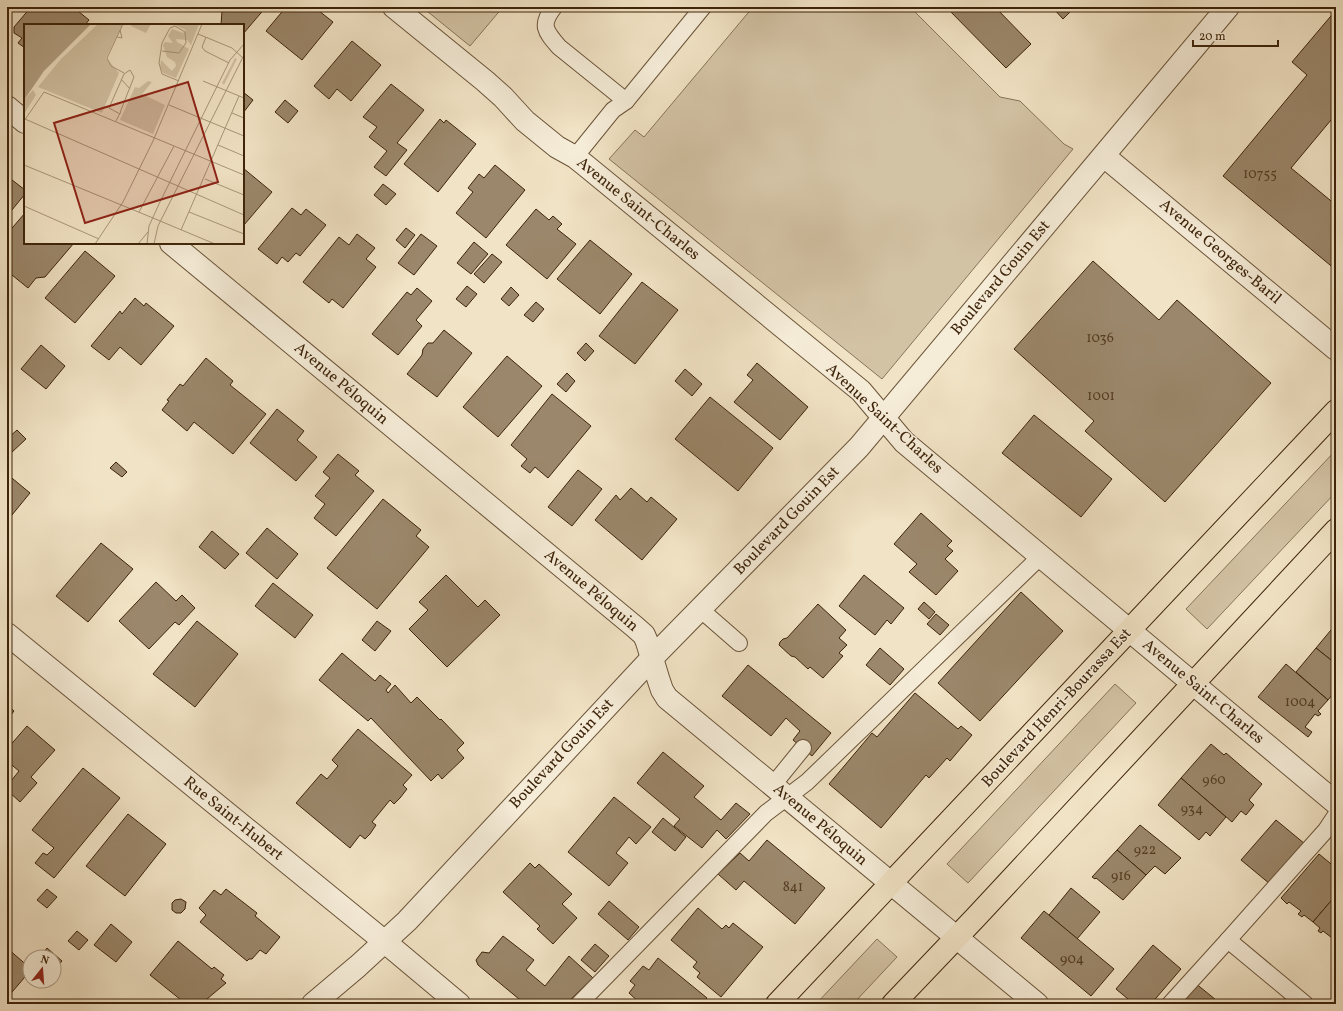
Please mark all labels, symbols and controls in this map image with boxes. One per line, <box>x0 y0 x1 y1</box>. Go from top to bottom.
scale bar <box>1193 22 1278 48</box>
inset map <box>24 24 244 244</box>
text: 20 m <box>1199 29 1226 45</box>
street label: Avenue Saint-Charles <box>572 152 704 266</box>
house number: 10755 <box>1243 165 1277 184</box>
street label: Avenue Georges-Baril <box>1154 194 1286 310</box>
street label: Boulevard Gouin Est <box>946 216 1056 340</box>
house number: 1036 <box>1086 329 1114 348</box>
street label: Avenue Péloquin <box>289 338 393 430</box>
street label: Avenue Saint-Charles <box>821 359 948 479</box>
house number: 1001 <box>1087 387 1115 406</box>
street label: Boulevard Gouin Est <box>729 461 845 580</box>
street label: Avenue Péloquin <box>539 545 643 637</box>
street label: Boulevard Henri-Bourassa Est <box>977 623 1137 793</box>
street label: Avenue Saint-Charles <box>1137 634 1269 750</box>
house number: 1004 <box>1285 693 1315 712</box>
street label: Boulevard Gouin Est <box>505 694 619 814</box>
house number: 960 <box>1202 771 1226 790</box>
street label: Rue Saint-Hubert <box>178 772 288 867</box>
street label: Avenue Péloquin <box>768 779 872 871</box>
house number: 934 <box>1181 800 1203 819</box>
house number: 922 <box>1134 841 1156 860</box>
house number: 916 <box>1111 867 1131 886</box>
house number: 841 <box>783 878 803 897</box>
north arrow <box>22 949 62 989</box>
house number: 904 <box>1060 950 1084 969</box>
text: N <box>38 953 51 969</box>

